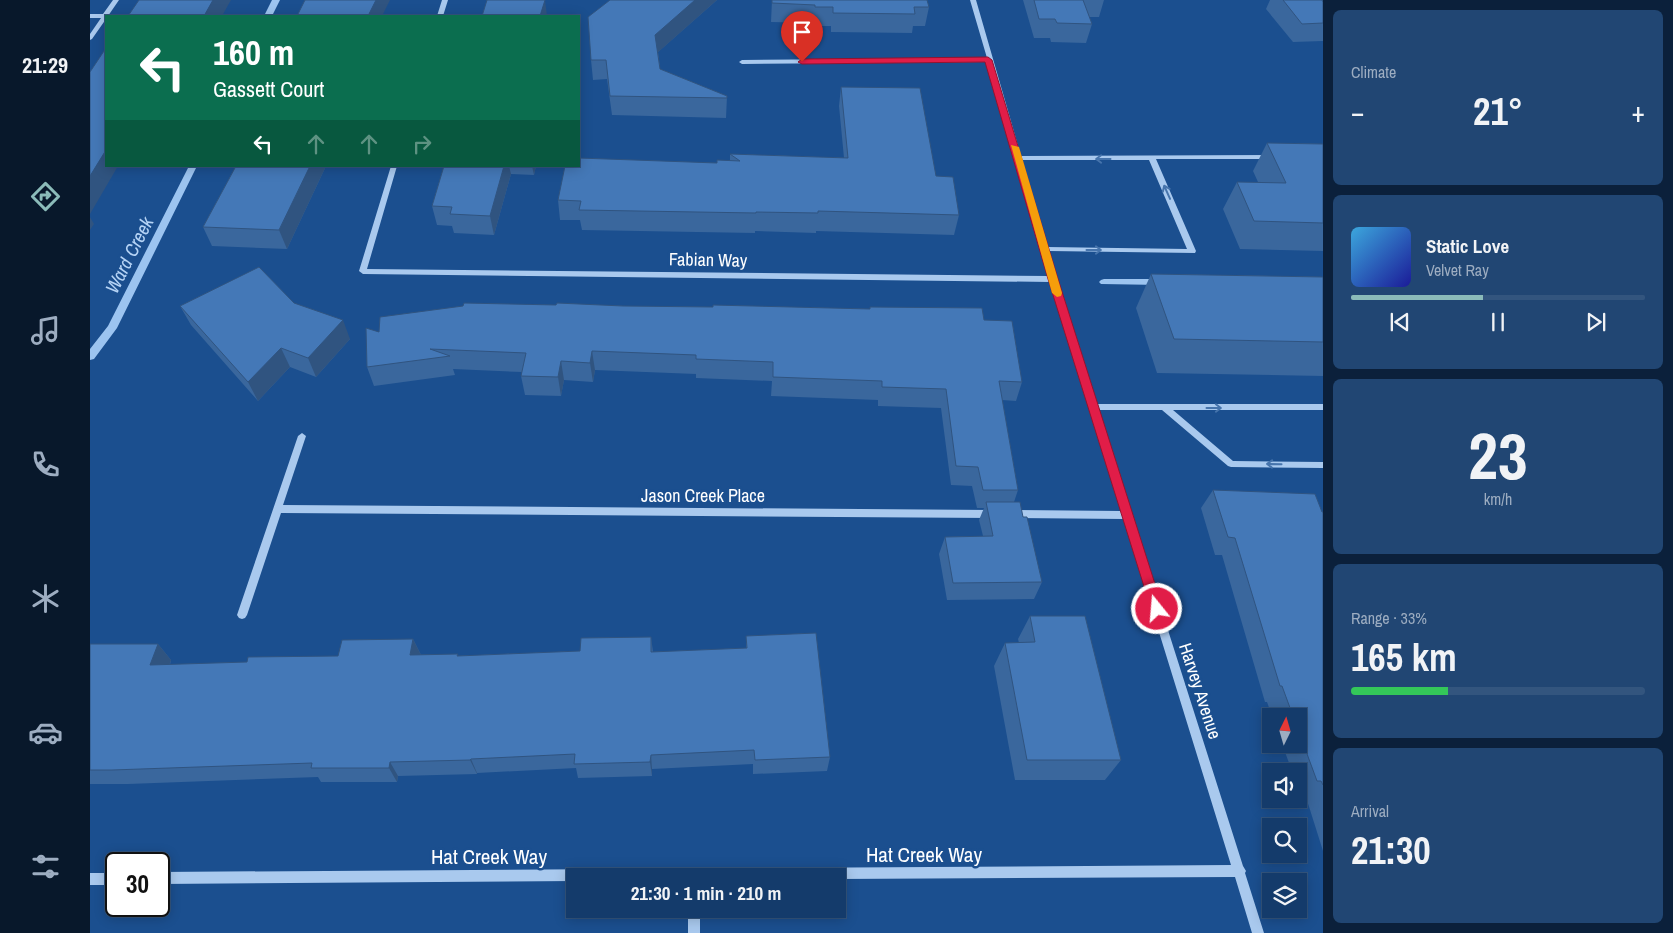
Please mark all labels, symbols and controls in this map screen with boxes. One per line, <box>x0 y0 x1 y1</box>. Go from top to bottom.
pin <box>781 11 823 62</box>
icon: arrive <box>788 18 816 46</box>
text: 160 m <box>213 29 294 76</box>
icon: left <box>130 35 195 100</box>
text: 21:29 <box>22 50 68 80</box>
text: Climate <box>1351 61 1396 83</box>
text: Gassett Court <box>213 74 324 104</box>
text: 21° <box>1473 86 1523 137</box>
text: − <box>1351 93 1364 131</box>
text: + <box>1632 93 1645 131</box>
icon: left <box>249 130 277 158</box>
icon: ahead <box>302 130 330 158</box>
icon: ahead <box>355 130 383 158</box>
icon: right <box>408 130 436 158</box>
one-way arrow <box>1095 154 1112 164</box>
icon: directions <box>28 179 63 214</box>
one-way arrow <box>1161 185 1171 200</box>
water label: Ward Creek <box>99 211 160 298</box>
text: Static Love <box>1426 233 1509 259</box>
one-way arrow <box>1085 245 1101 255</box>
street label: Fabian Way <box>669 246 748 273</box>
text: Velvet Ray <box>1426 259 1489 281</box>
icon: previous <box>1386 308 1414 336</box>
icon: pause <box>1484 308 1512 336</box>
icon: next <box>1582 308 1610 336</box>
icon: music <box>28 313 63 348</box>
one-way arrow <box>1206 403 1222 413</box>
text: 23 <box>1468 412 1528 499</box>
icon: phone <box>28 447 63 482</box>
one-way arrow <box>1267 460 1283 469</box>
street label: Jason Creek Place <box>641 483 765 508</box>
text: km/h <box>1484 488 1512 510</box>
icon: climate <box>28 581 63 616</box>
position arrow <box>1130 582 1182 634</box>
text: Range · 33% <box>1351 607 1427 629</box>
text: 165 km <box>1351 632 1457 683</box>
street label: Harvey Avenue <box>1173 639 1228 742</box>
north arrow <box>1262 708 1308 752</box>
map controls <box>1262 708 1307 918</box>
icon: car <box>28 715 63 750</box>
button: sound <box>1262 763 1307 808</box>
text: Arrival <box>1351 800 1389 822</box>
button: search <box>1262 818 1307 863</box>
text: 21:30 <box>1351 825 1431 876</box>
street label: Hat Creek Way <box>866 840 982 869</box>
street label: Hat Creek Way <box>431 842 547 871</box>
icon: filters <box>28 849 63 884</box>
speed limit sign: 30 <box>105 852 170 917</box>
button: layers <box>1262 873 1307 918</box>
text: 21:30 · 1 min · 210 m <box>631 880 781 906</box>

